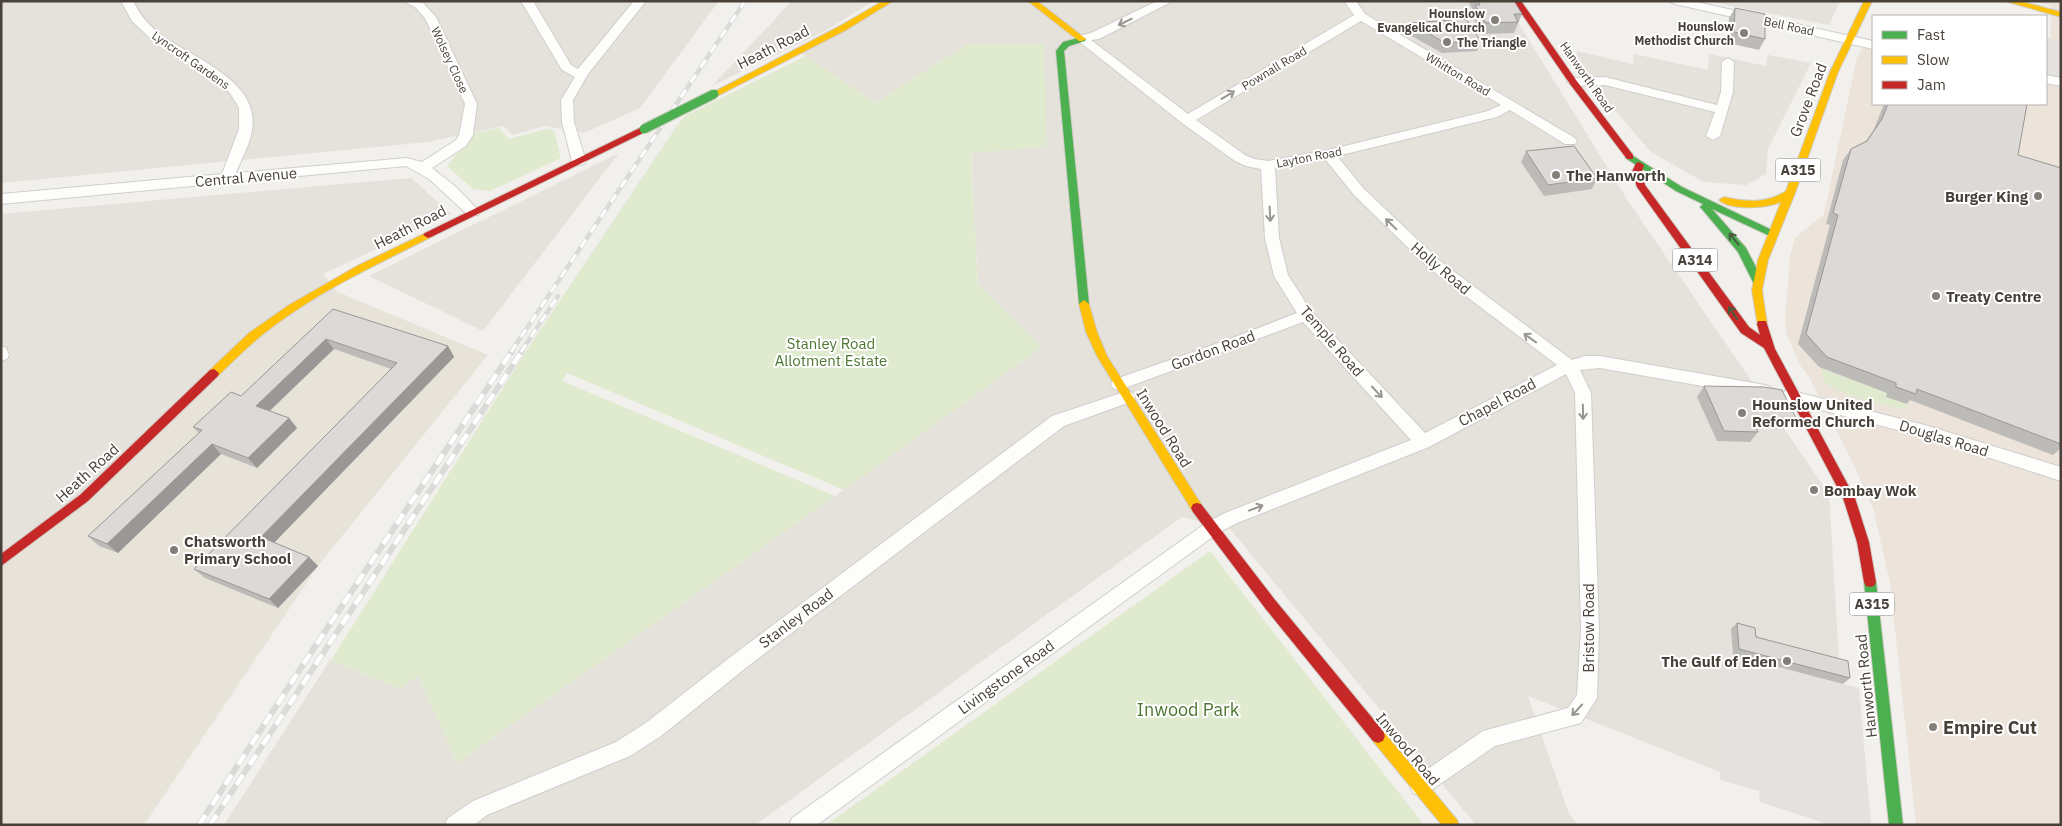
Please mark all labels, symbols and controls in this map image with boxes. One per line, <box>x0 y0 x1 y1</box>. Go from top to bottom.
place label: Hounslow Evangelical Church <box>1377 6 1485 35</box>
street label: Bell Road <box>1762 13 1816 39</box>
marker: Hounslow Evangelical Church <box>1489 14 1501 26</box>
legend <box>1872 15 2047 105</box>
one-way arrow <box>1118 18 1133 27</box>
place label: Hounslow Methodist Church <box>1635 19 1734 48</box>
street label: Heath Road <box>734 21 812 73</box>
street label: Wolsey Close <box>428 24 472 96</box>
text: Fast <box>1917 25 1945 44</box>
marker: Hounslow Methodist Church <box>1738 27 1750 39</box>
street label: Lyncroft Gardens <box>149 28 233 92</box>
place label: The Triangle <box>1457 35 1527 50</box>
marker: The Triangle <box>1441 36 1453 48</box>
street label: Hanworth Road <box>1557 39 1617 115</box>
street label: Pownall Road <box>1239 43 1309 93</box>
street label: Whitton Road <box>1423 49 1493 99</box>
text: Slow <box>1917 50 1950 69</box>
street label: Grove Road <box>1785 60 1831 140</box>
text: Jam <box>1917 75 1946 94</box>
one-way arrow <box>1221 90 1235 100</box>
street label: Layton Road <box>1275 143 1343 171</box>
road number: A315 <box>1776 158 1820 182</box>
street label: Central Avenue <box>194 163 298 191</box>
place label: The Hanworth <box>1566 166 1666 185</box>
marker: The Hanworth <box>1550 169 1562 181</box>
place label: Burger King <box>1945 187 2029 206</box>
marker: Burger King <box>2032 190 2044 202</box>
street label: Heath Road <box>371 201 449 253</box>
one-way arrow <box>1266 205 1275 221</box>
one-way arrow <box>1385 218 1397 230</box>
one-way arrow <box>1729 232 1740 245</box>
street label: Holly Road <box>1407 237 1475 299</box>
road number: A314 <box>1672 248 1718 272</box>
place label: Treaty Centre <box>1946 287 2042 306</box>
marker: Treaty Centre <box>1930 290 1942 302</box>
street label: Temple Road <box>1296 302 1368 380</box>
one-way arrow <box>1728 306 1738 320</box>
street label: Gordon Road <box>1168 326 1258 374</box>
one-way arrow <box>1523 333 1537 343</box>
park label: Stanley Road Allotment Estate <box>775 334 887 370</box>
street label: Chapel Road <box>1455 374 1539 430</box>
street label: Inwood Road <box>1132 385 1196 471</box>
one-way arrow <box>1371 386 1383 399</box>
place label: Hounslow United Reformed Church <box>1752 395 1875 431</box>
one-way arrow <box>1578 404 1588 420</box>
marker: Hounslow United Reformed Church <box>1736 407 1748 419</box>
street label: Douglas Road <box>1897 415 1991 461</box>
street label: Heath Road <box>51 440 123 506</box>
place label: Bombay Wok <box>1824 481 1917 500</box>
marker: Bombay Wok <box>1808 484 1820 496</box>
one-way arrow <box>1248 503 1263 512</box>
place label: Chatsworth Primary School <box>184 532 292 568</box>
marker: Chatsworth Primary School <box>168 544 180 556</box>
street label: Bristow Road <box>1579 583 1598 673</box>
street label: Stanley Road <box>755 584 837 652</box>
road number: A315 <box>1850 592 1894 616</box>
street label: Hanworth Road <box>1851 633 1881 739</box>
street label: Livingstone Road <box>954 636 1058 718</box>
place label: The Gulf of Eden <box>1661 652 1777 671</box>
marker: The Gulf of Eden <box>1781 655 1793 667</box>
park label: Inwood Park <box>1137 698 1240 721</box>
one-way arrow <box>1571 703 1583 716</box>
street label: Inwood Road <box>1372 709 1444 789</box>
place label: Empire Cut <box>1943 716 2037 739</box>
marker: Empire Cut <box>1927 721 1939 733</box>

